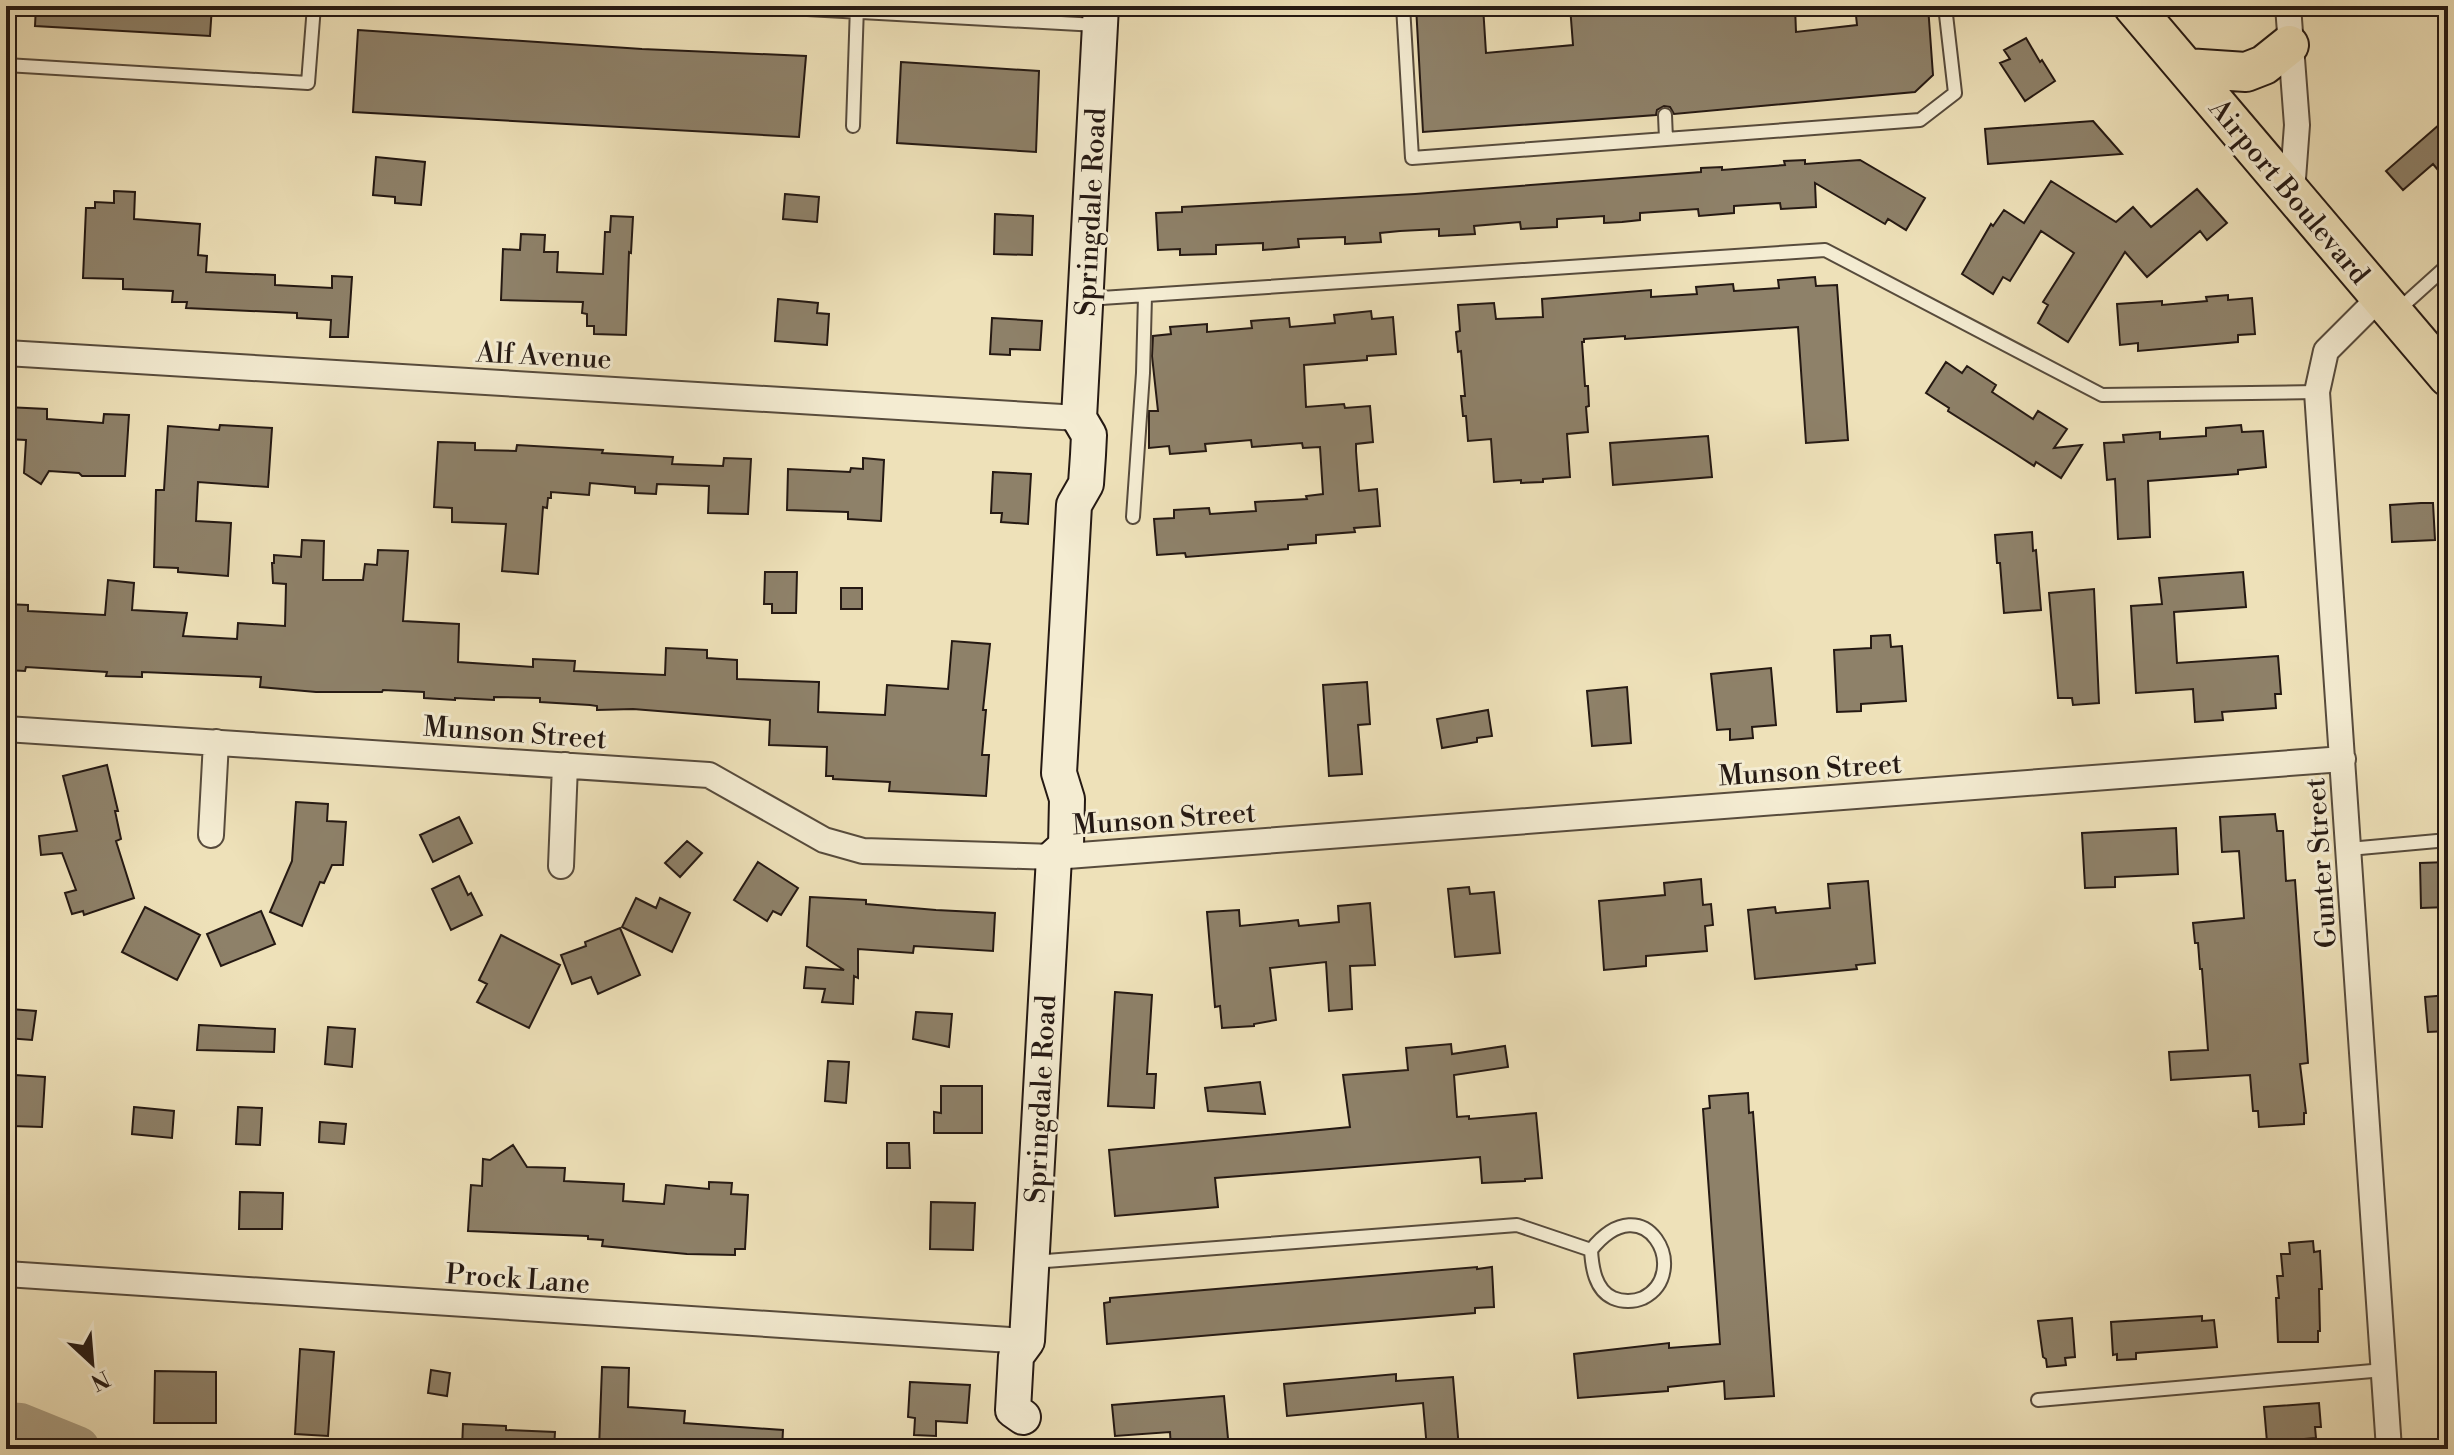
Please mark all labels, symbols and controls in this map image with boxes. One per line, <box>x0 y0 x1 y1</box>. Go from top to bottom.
street label: Airport Boulevard <box>2200 91 2377 292</box>
street label: Springdale Road <box>1069 107 1114 317</box>
street label: Alf Avenue <box>474 335 613 378</box>
street label: Munson Street <box>422 710 608 757</box>
street label: Munson Street <box>1717 747 1903 794</box>
street label: Gunter Street <box>2298 776 2345 949</box>
street label: Munson Street <box>1071 796 1257 843</box>
street label: Springdale Road <box>1019 994 1064 1204</box>
street label: Prock Lane <box>444 1257 591 1302</box>
north arrow <box>52 1323 132 1403</box>
text: N <box>86 1364 114 1396</box>

